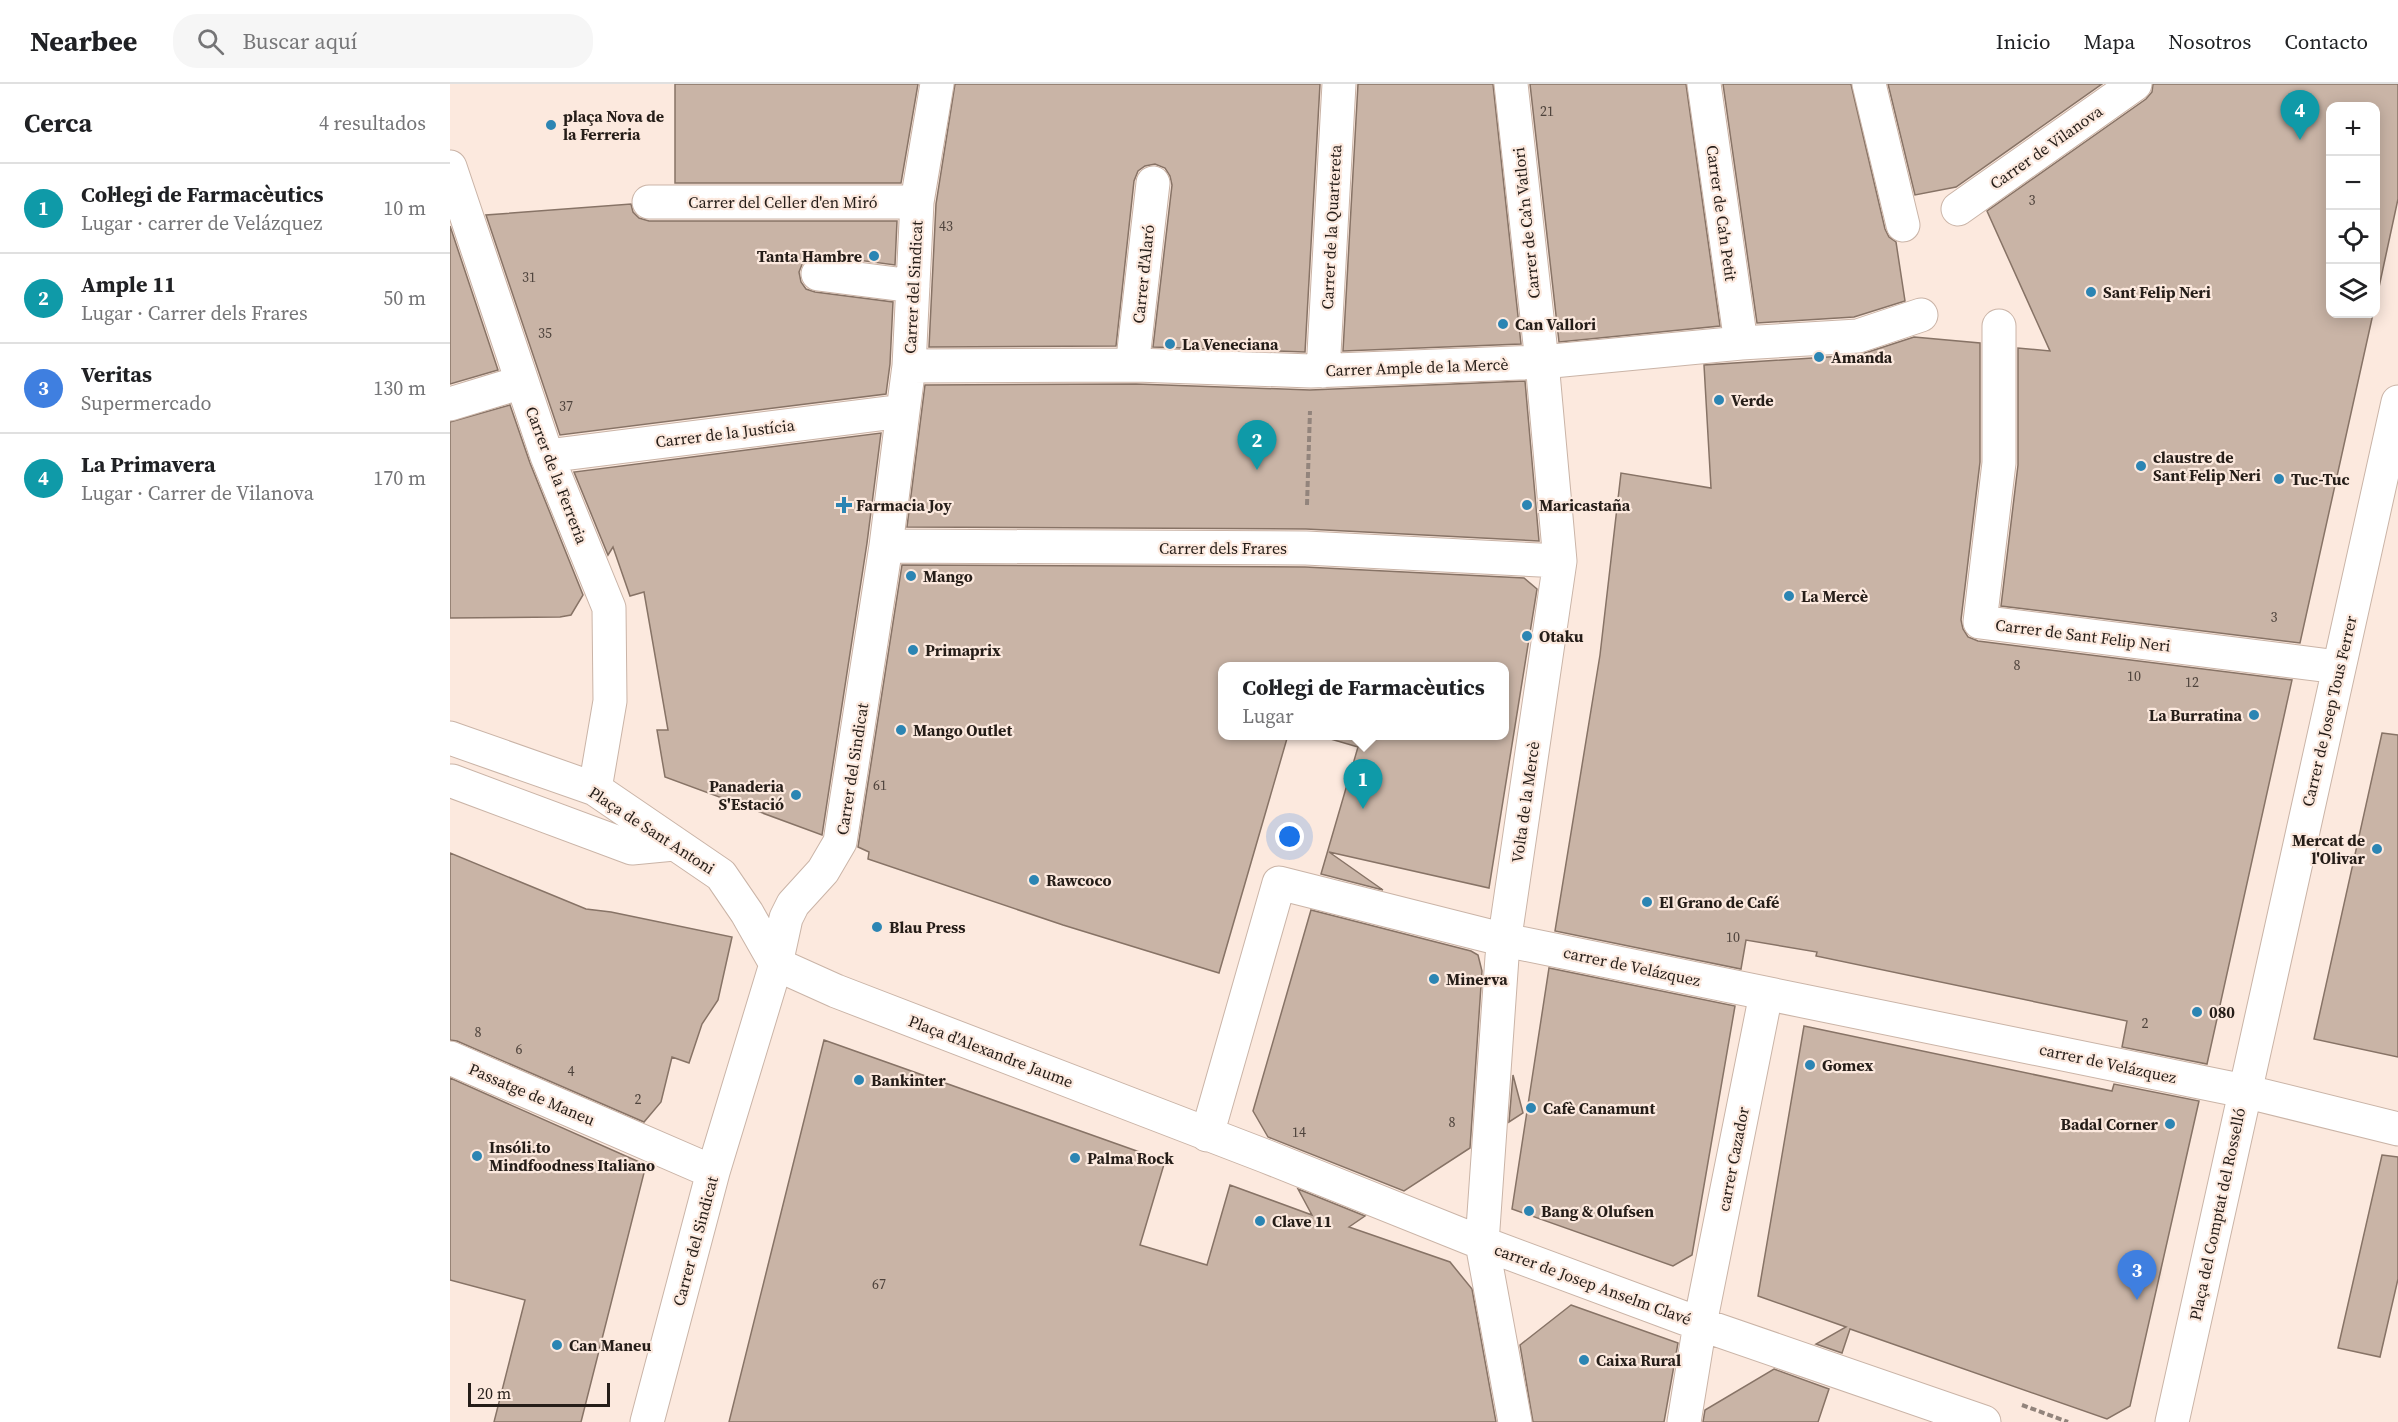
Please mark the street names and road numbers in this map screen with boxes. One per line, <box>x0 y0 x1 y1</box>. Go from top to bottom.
street label: Carrer de Vilanova <box>1985 99 2107 194</box>
street label: Carrer de la Quartereta <box>1316 143 1346 310</box>
street label: Carrer de Ca'n Petit <box>1702 144 1743 283</box>
street label: Carrer de Ca'n Vatlori <box>1507 146 1545 300</box>
street label: Carrer del Celler d'en Miró <box>688 191 878 213</box>
street label: Carrer del Sindicat <box>899 219 928 354</box>
street label: Carrer d'Alaró <box>1127 223 1159 324</box>
street label: Carrer Ample de la Mercè <box>1325 353 1509 381</box>
street label: Carrer de la Ferreria <box>521 403 594 548</box>
street label: Carrer de la Justícia <box>654 413 797 452</box>
street label: Carrer dels Frares <box>1159 537 1287 559</box>
street label: Carrer de Sant Felip Neri <box>1994 613 2172 657</box>
street label: Carrer de Josep Tous Ferrer <box>2296 613 2362 809</box>
street label: Carrer del Sindicat <box>831 701 873 837</box>
street label: Volta de la Mercè <box>1506 740 1544 864</box>
street label: Plaça de Sant Antoni <box>585 781 720 879</box>
street label: carrer de Velázquez <box>1561 941 1703 991</box>
street label: Plaça d'Alexandre Jaume <box>905 1009 1077 1093</box>
street label: carrer de Velázquez <box>2037 1038 2179 1088</box>
street label: Passatge de Maneu <box>466 1057 598 1131</box>
street label: carrer Cazador <box>1712 1105 1754 1213</box>
street label: Plaça del Comptat del Rosselló <box>2184 1106 2250 1322</box>
street label: Carrer del Sindicat <box>667 1173 723 1308</box>
street label: carrer de Josep Anselm Clavé <box>1492 1238 1694 1330</box>

